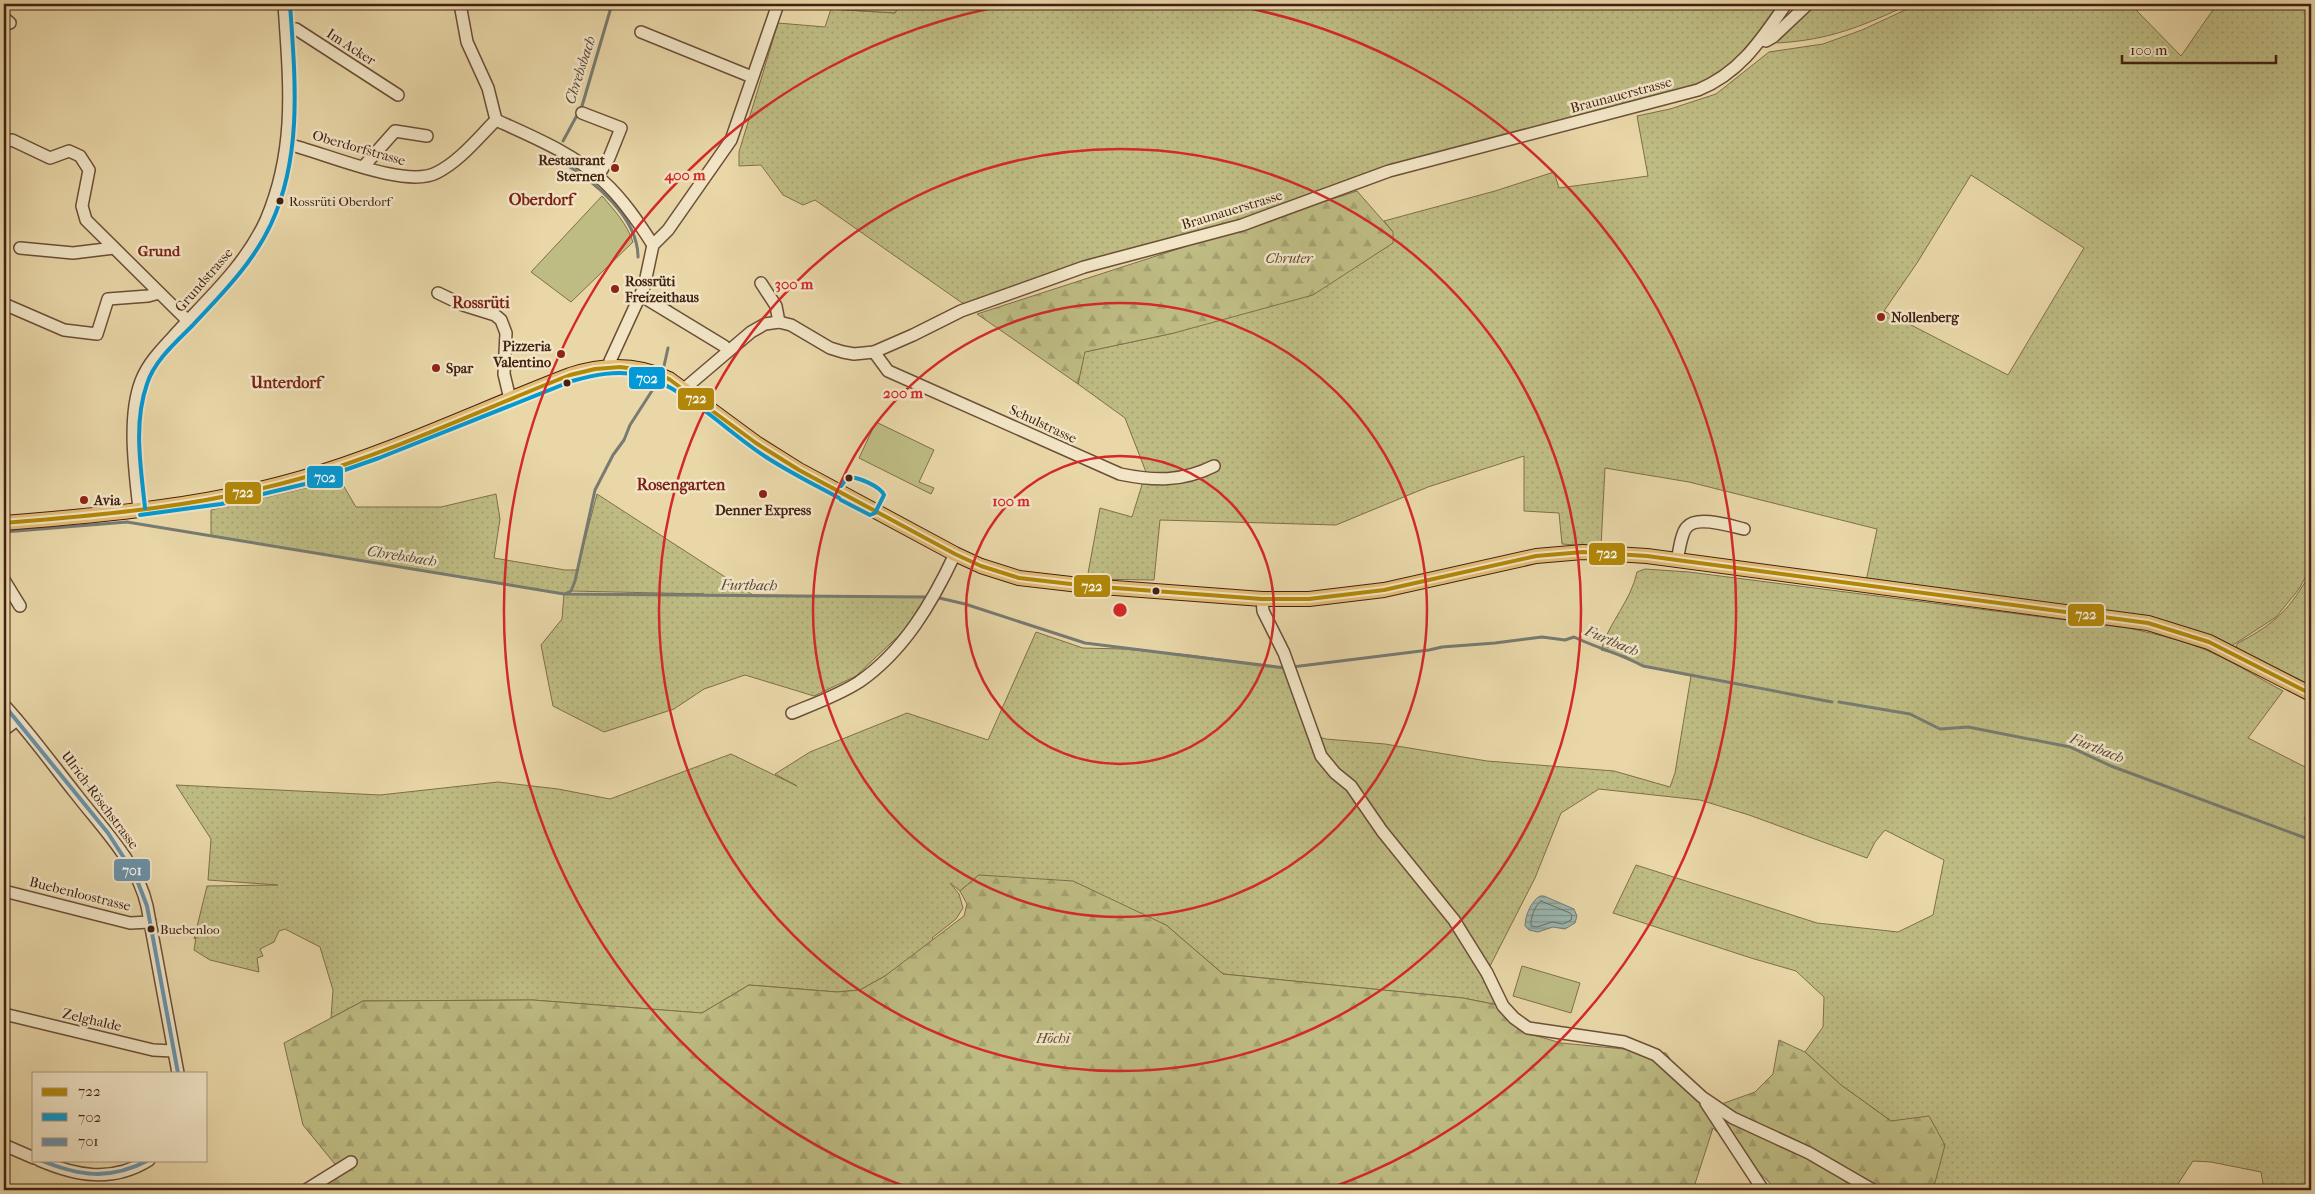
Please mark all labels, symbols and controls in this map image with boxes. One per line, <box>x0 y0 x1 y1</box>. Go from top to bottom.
street label: Im Acker <box>323 25 379 69</box>
scale bar <box>2122 32 2276 64</box>
water label: Chrebsbach <box>561 33 600 106</box>
text: 100 m <box>2130 41 2168 59</box>
street label: Braunauerstrasse <box>1568 73 1674 117</box>
street label: Oberdorfstrasse <box>310 127 408 169</box>
place label: Restaurant Sternen <box>538 152 606 185</box>
marker: Restaurant Sternen <box>609 162 621 174</box>
text: 400 m <box>663 166 706 184</box>
street label: Braunauerstrasse <box>1180 187 1285 233</box>
district label: Oberdorf <box>509 190 577 209</box>
place label: Rossrüti Oberdorf <box>289 194 394 209</box>
marker: Rossrüti Oberdorf <box>275 196 285 206</box>
district label: Grund <box>138 242 181 260</box>
street label: Grundstrasse <box>172 244 236 316</box>
park label: Chruter <box>1265 250 1314 267</box>
place label: Rossrüti Freizeithaus <box>624 273 700 306</box>
text: 300 m <box>775 275 814 293</box>
marker: Rossrüti Freizeithaus <box>609 283 621 295</box>
district label: Rossrüti <box>452 293 510 312</box>
place label: Nollenberg <box>1891 309 1959 326</box>
marker: Nollenberg <box>1875 311 1887 323</box>
place label: Pizzeria Valentino <box>492 338 552 371</box>
marker: Pizzeria Valentino <box>555 348 567 360</box>
place label: Spar <box>446 360 474 377</box>
marker: Spar <box>430 362 442 374</box>
line badge: 702 <box>628 366 666 390</box>
text: 702 <box>635 370 658 387</box>
district label: Unterdorf <box>250 373 325 392</box>
unlabelled marker <box>562 378 572 388</box>
text: 200 m <box>883 384 923 402</box>
line badge: 722 <box>677 387 715 411</box>
text: 722 <box>684 390 707 407</box>
street label: Schulstrasse <box>1006 401 1080 447</box>
line badge: 702 <box>306 465 344 489</box>
text: 702 <box>313 469 336 486</box>
unlabelled marker <box>844 473 854 483</box>
district label: Rosengarten <box>637 475 726 495</box>
line badge: 722 <box>224 481 262 505</box>
text: 722 <box>231 484 254 501</box>
marker: Denner Express <box>757 488 769 500</box>
place label: Avia <box>93 492 121 509</box>
text: 100 m <box>992 492 1030 510</box>
marker: Avia <box>78 494 90 506</box>
place label: Denner Express <box>715 502 812 519</box>
water label: Chrebsbach <box>366 542 438 570</box>
line badge: 722 <box>1588 542 1626 566</box>
text: 722 <box>1595 545 1618 562</box>
line badge: 722 <box>1073 574 1111 598</box>
water label: Furtbach <box>720 575 778 594</box>
text: 722 <box>1080 578 1103 595</box>
unlabelled marker <box>1151 586 1161 596</box>
centre of rings <box>1111 601 1129 619</box>
line badge: 722 <box>2067 603 2105 627</box>
text: 722 <box>2074 606 2097 623</box>
water label: Furtbach <box>1582 621 1642 660</box>
water label: Furtbach <box>2067 729 2127 767</box>
street label: Ulrich-Röschstrasse <box>58 748 142 852</box>
line badge: 701 <box>113 858 151 882</box>
text: 701 <box>121 862 142 879</box>
street label: Buebenloostrasse <box>27 873 133 915</box>
place label: Buebenloo <box>160 922 220 937</box>
marker: Buebenloo <box>146 924 156 934</box>
street label: Zelghalde <box>61 1005 123 1035</box>
park label: Höchi <box>1035 1030 1071 1047</box>
legend <box>32 1072 208 1162</box>
text: 722 <box>78 1082 101 1100</box>
text: 702 <box>78 1108 101 1126</box>
text: 701 <box>78 1132 99 1150</box>

